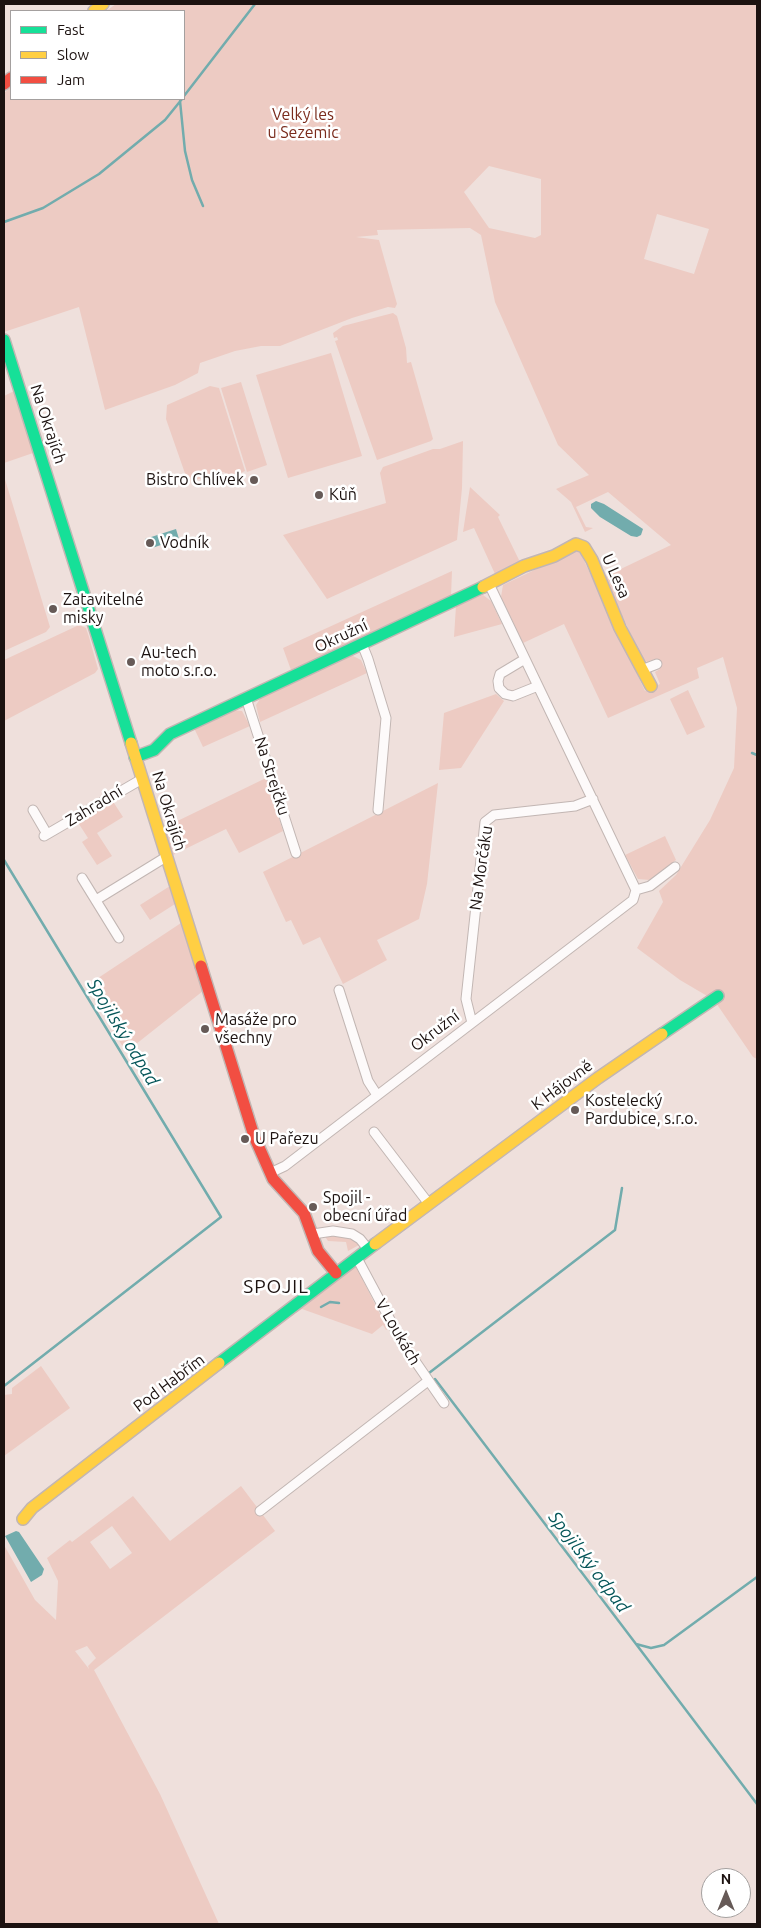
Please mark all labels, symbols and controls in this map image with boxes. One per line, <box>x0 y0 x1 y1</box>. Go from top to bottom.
legend <box>10 10 185 100</box>
text: Fast <box>57 21 84 38</box>
text: Slow <box>57 46 89 63</box>
text: Jam <box>57 71 85 88</box>
park label: Velký les u Sezemic <box>267 105 339 143</box>
street label: Na Okrajích <box>26 382 70 466</box>
place label: Bistro Chlívek <box>146 470 244 490</box>
marker: Bistro Chlívek <box>248 474 260 486</box>
place label: Kůň <box>329 485 357 505</box>
marker: Kůň <box>313 489 325 501</box>
place label: Vodník <box>160 533 209 553</box>
marker: Vodník <box>144 537 156 549</box>
street label: U Lesa <box>598 551 634 601</box>
place label: Zatavitelné misky <box>63 590 144 628</box>
marker: Zatavitelné misky <box>47 603 59 615</box>
street label: Okružní <box>312 615 370 657</box>
place label: Au-tech moto s.r.o. <box>141 643 217 681</box>
marker: Au-tech moto s.r.o. <box>125 656 137 668</box>
street label: Na Strejčku <box>250 734 294 818</box>
street label: Na Okrajích <box>148 769 190 853</box>
street label: Zahradní <box>62 782 126 830</box>
street label: Na Morčáku <box>466 824 496 912</box>
water label: Spojilský odpad <box>83 975 163 1089</box>
street label: Okružní <box>407 1006 463 1056</box>
place label: Masáže pro všechny <box>215 1010 297 1048</box>
marker: Masáže pro všechny <box>199 1023 211 1035</box>
street label: K Hájovně <box>528 1056 596 1114</box>
place label: Kostelecký Pardubice, s.r.o. <box>585 1091 698 1129</box>
marker: Kostelecký Pardubice, s.r.o. <box>569 1104 581 1116</box>
place label: U Pařezu <box>255 1129 319 1149</box>
marker: U Pařezu <box>239 1133 251 1145</box>
place label: Spojil - obecní úřad <box>323 1188 407 1226</box>
marker: Spojil - obecní úřad <box>307 1201 319 1213</box>
district label: SPOJIL <box>242 1276 310 1298</box>
street label: V Loukách <box>371 1295 425 1369</box>
street label: Pod Habřím <box>130 1350 208 1416</box>
water label: Spojilský odpad <box>544 1507 634 1617</box>
north arrow <box>701 1868 751 1918</box>
text: N <box>721 1871 731 1887</box>

